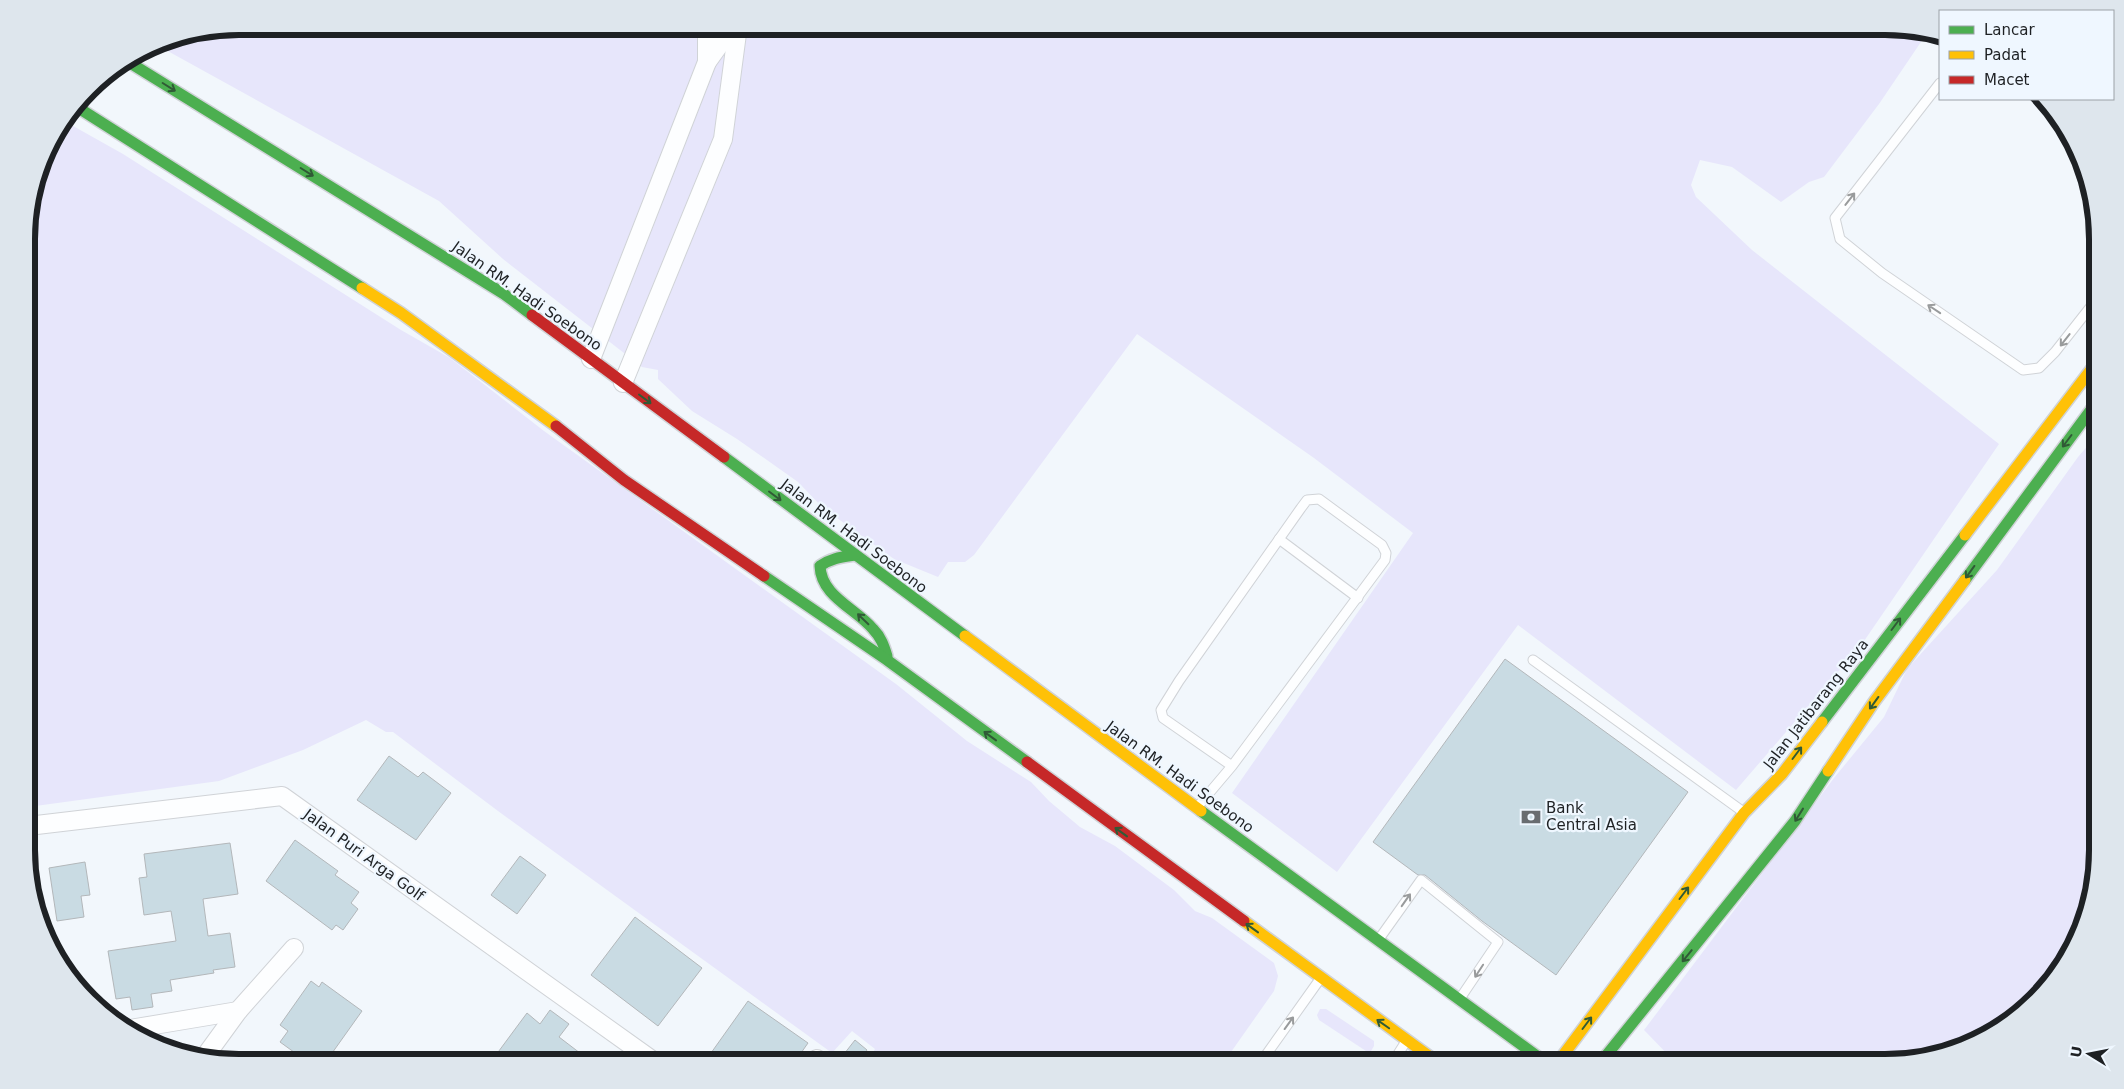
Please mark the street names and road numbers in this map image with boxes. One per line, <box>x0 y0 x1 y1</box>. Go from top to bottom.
street label: Jalan RM. Hadi Soebono <box>448 237 605 355</box>
street label: Jalan RM. Hadi Soebono <box>777 475 931 597</box>
street label: Jalan Jatibarang Raya <box>1759 635 1872 773</box>
street label: Jalan RM. Hadi Soebono <box>1102 717 1257 837</box>
street label: Jalan Puri Arga Golf <box>299 805 428 905</box>

